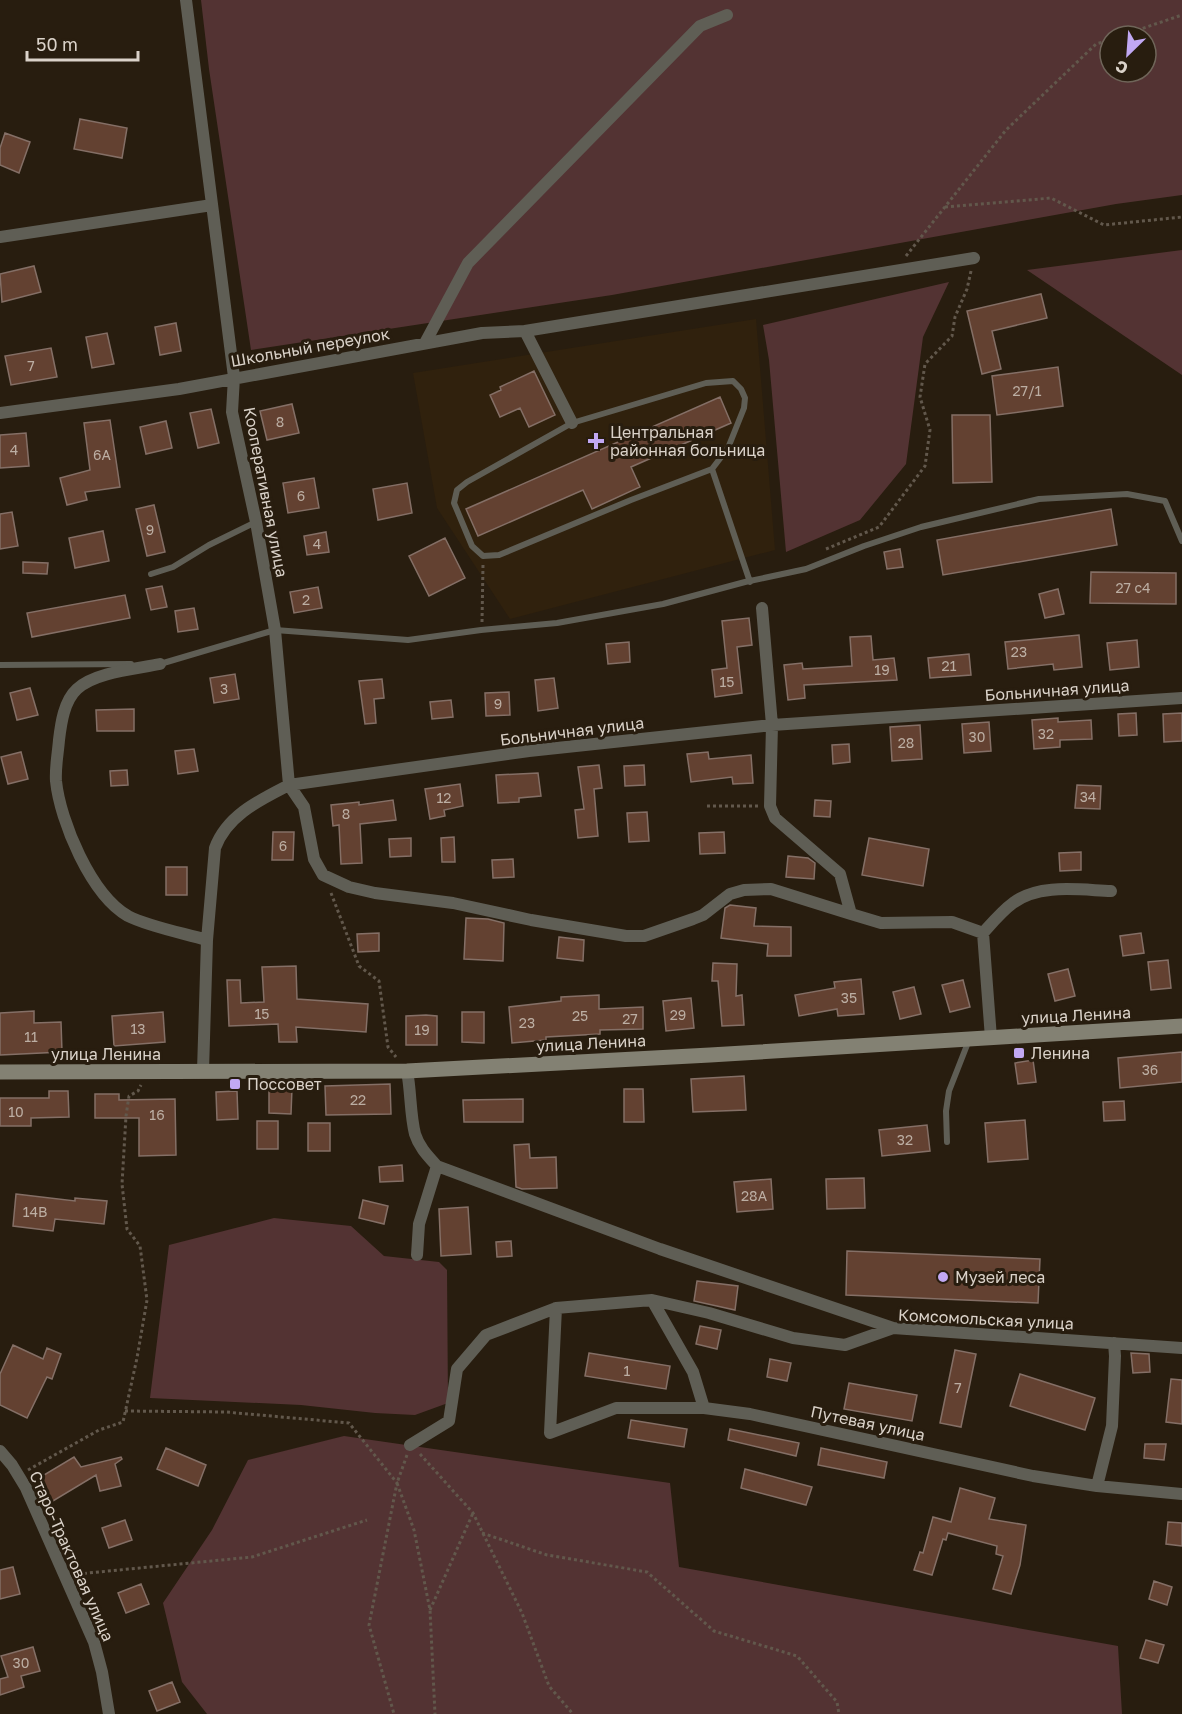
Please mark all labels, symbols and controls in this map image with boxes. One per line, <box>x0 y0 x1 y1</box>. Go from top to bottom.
scale bar <box>27 24 138 62</box>
north arrow <box>1098 24 1158 84</box>
text: 50 m <box>36 33 78 55</box>
text: С <box>1112 56 1131 79</box>
street label: Школьный переулок <box>229 323 391 371</box>
house number: 7 <box>27 357 35 374</box>
house number: 27/1 <box>1012 382 1042 399</box>
street label: Кооперативная улица <box>240 405 292 579</box>
house number: 8 <box>276 413 284 430</box>
place label: Центральная районная больница <box>610 422 765 460</box>
marker: Центральная районная больница <box>587 432 605 450</box>
house number: 4 <box>10 441 18 458</box>
house number: 6А <box>93 446 112 463</box>
house number: 6 <box>297 487 305 504</box>
house number: 9 <box>146 521 154 538</box>
house number: 4 <box>313 535 321 552</box>
house number: 27 с4 <box>1115 579 1151 596</box>
house number: 2 <box>302 591 310 608</box>
house number: 23 <box>1011 643 1027 660</box>
house number: 21 <box>942 657 957 674</box>
house number: 19 <box>874 661 890 678</box>
house number: 15 <box>720 673 734 690</box>
street label: Больничная улица <box>984 675 1130 705</box>
house number: 3 <box>220 680 228 697</box>
house number: 9 <box>494 695 502 712</box>
street label: Больничная улица <box>499 712 645 750</box>
house number: 32 <box>1038 725 1054 742</box>
house number: 30 <box>969 728 985 745</box>
house number: 28 <box>898 734 914 751</box>
house number: 34 <box>1080 788 1096 805</box>
house number: 12 <box>437 789 451 806</box>
house number: 8 <box>342 805 350 822</box>
house number: 6 <box>279 837 287 854</box>
house number: 35 <box>841 989 857 1006</box>
street label: улица Ленина <box>1021 1002 1131 1028</box>
house number: 15 <box>255 1005 269 1022</box>
house number: 29 <box>670 1006 686 1023</box>
house number: 25 <box>572 1007 588 1024</box>
house number: 27 <box>622 1010 638 1027</box>
house number: 23 <box>519 1014 535 1031</box>
house number: 13 <box>131 1020 145 1037</box>
house number: 19 <box>414 1021 430 1038</box>
house number: 11 <box>24 1028 38 1045</box>
street label: улица Ленина <box>536 1030 646 1056</box>
place label: Ленина <box>1031 1043 1090 1063</box>
street label: улица Ленина <box>51 1044 161 1064</box>
marker: Ленина <box>1012 1046 1026 1060</box>
house number: 36 <box>1142 1061 1158 1078</box>
place label: Поссовет <box>247 1074 322 1094</box>
marker: Поссовет <box>228 1077 242 1091</box>
house number: 22 <box>350 1091 366 1108</box>
house number: 10 <box>8 1103 24 1120</box>
house number: 16 <box>149 1106 165 1123</box>
house number: 32 <box>897 1131 913 1148</box>
house number: 28А <box>741 1187 768 1204</box>
house number: 14В <box>23 1203 47 1220</box>
place label: Музей леса <box>955 1267 1045 1287</box>
marker: Музей леса <box>936 1270 950 1284</box>
street label: Комсомольская улица <box>898 1304 1074 1334</box>
house number: 1 <box>624 1362 631 1379</box>
house number: 7 <box>954 1379 962 1396</box>
street label: Путевая улица <box>809 1401 927 1445</box>
street label: Старо-Трактовая улица <box>25 1468 119 1644</box>
house number: 30 <box>13 1654 29 1671</box>

